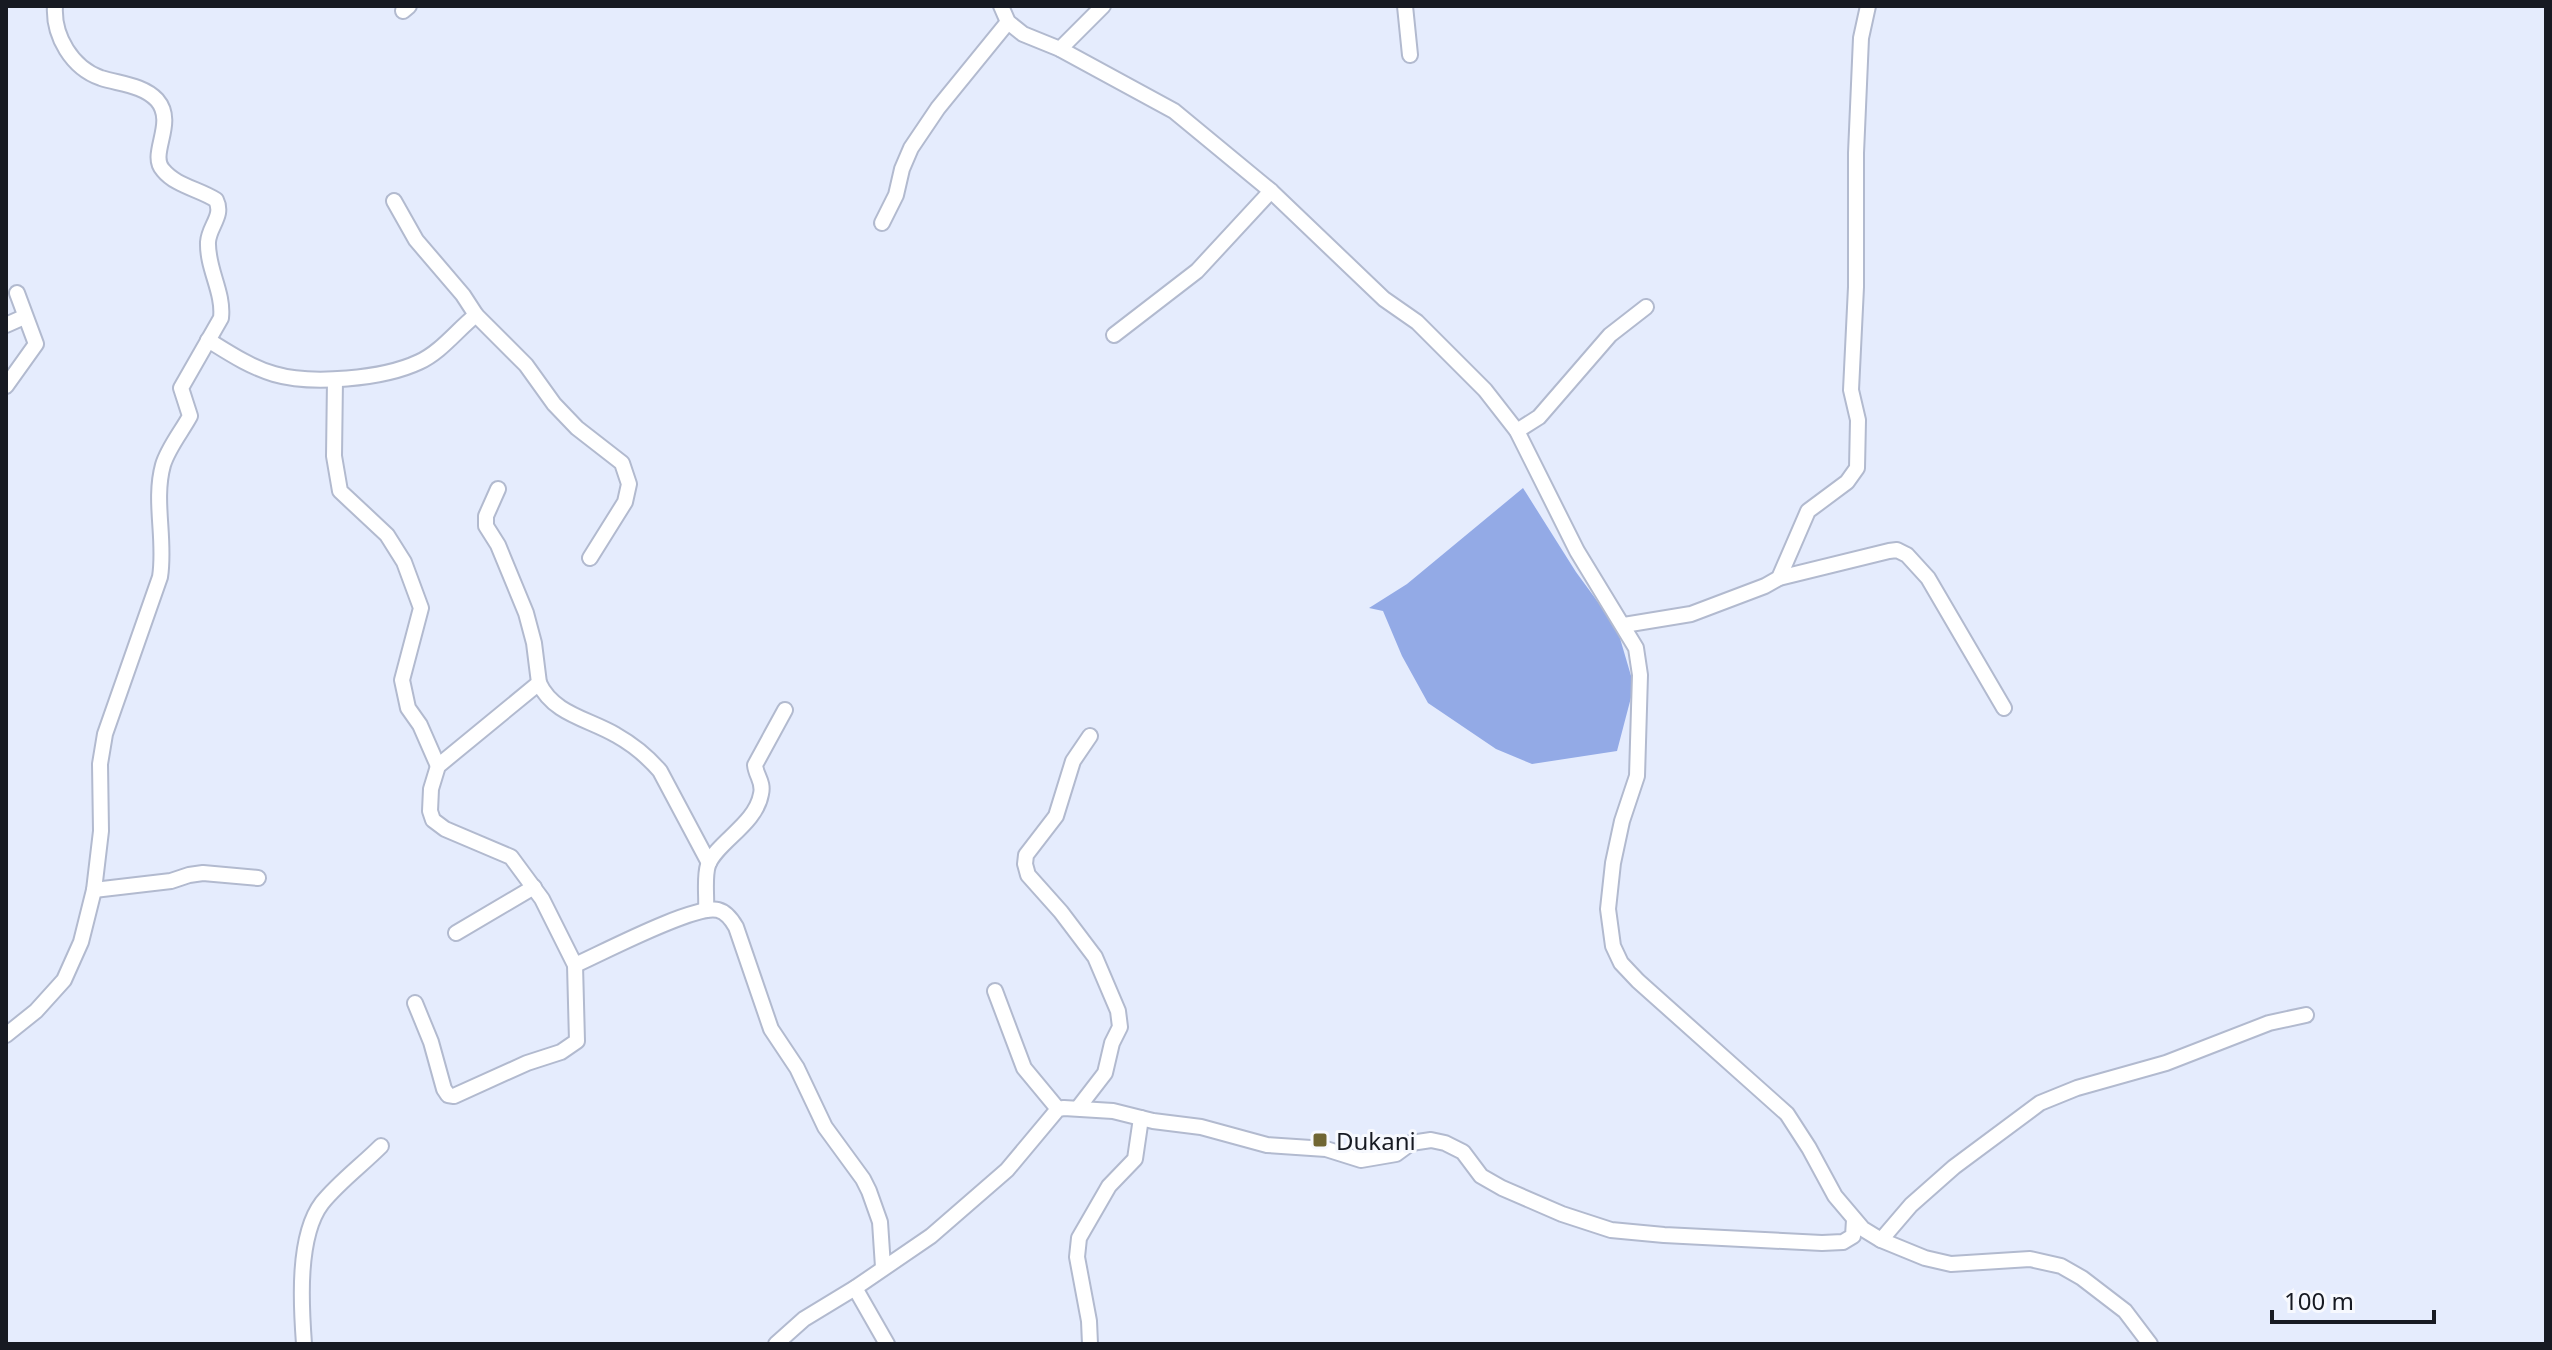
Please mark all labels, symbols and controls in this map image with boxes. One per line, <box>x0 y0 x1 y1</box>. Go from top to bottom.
place label: Dukani <box>1336 1124 1416 1157</box>
marker: Dukani <box>1311 1131 1329 1149</box>
scale bar <box>2272 1274 2434 1324</box>
text: 100 m <box>2284 1284 2354 1317</box>

